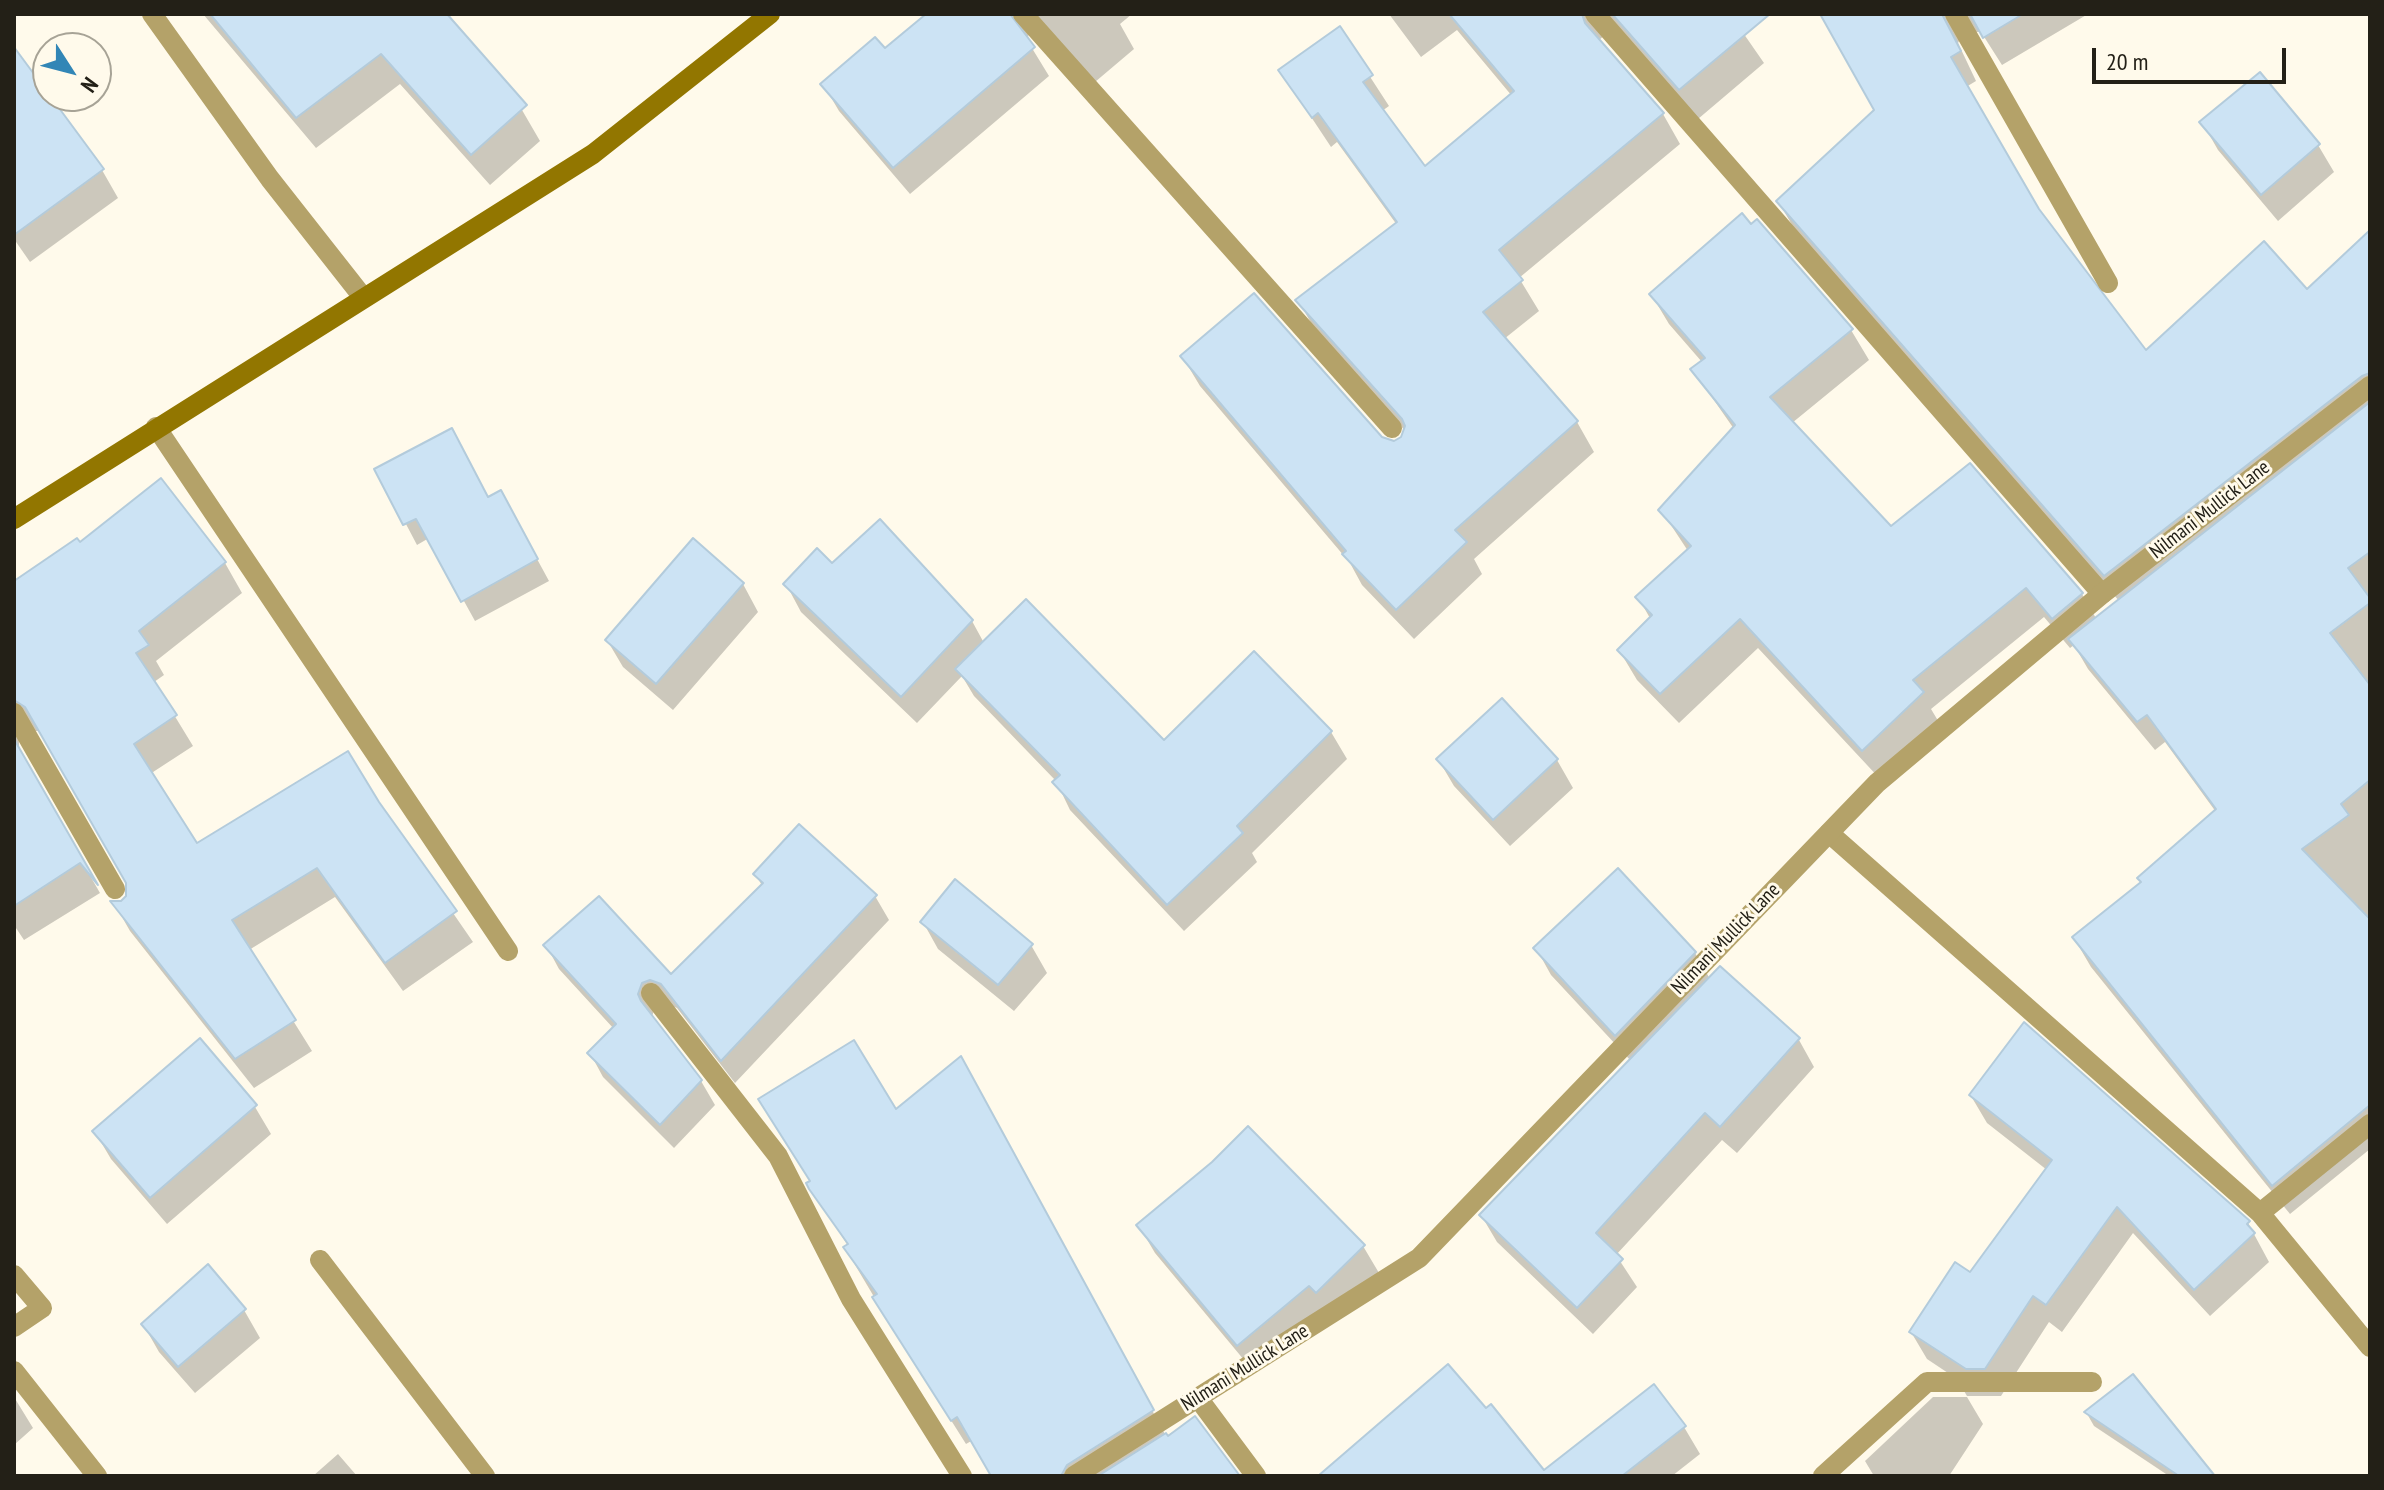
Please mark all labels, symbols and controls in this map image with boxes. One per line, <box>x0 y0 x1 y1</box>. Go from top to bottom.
north arrow <box>32 32 112 112</box>
scale bar <box>2096 32 2290 82</box>
text: 20 m <box>2106 46 2148 77</box>
text: N <box>75 72 105 98</box>
street label: Nilmani Mullick Lane <box>2145 456 2275 564</box>
street label: Nilmani Mullick Lane <box>1667 878 1785 1000</box>
street label: Nilmani Mullick Lane <box>1177 1319 1313 1417</box>

